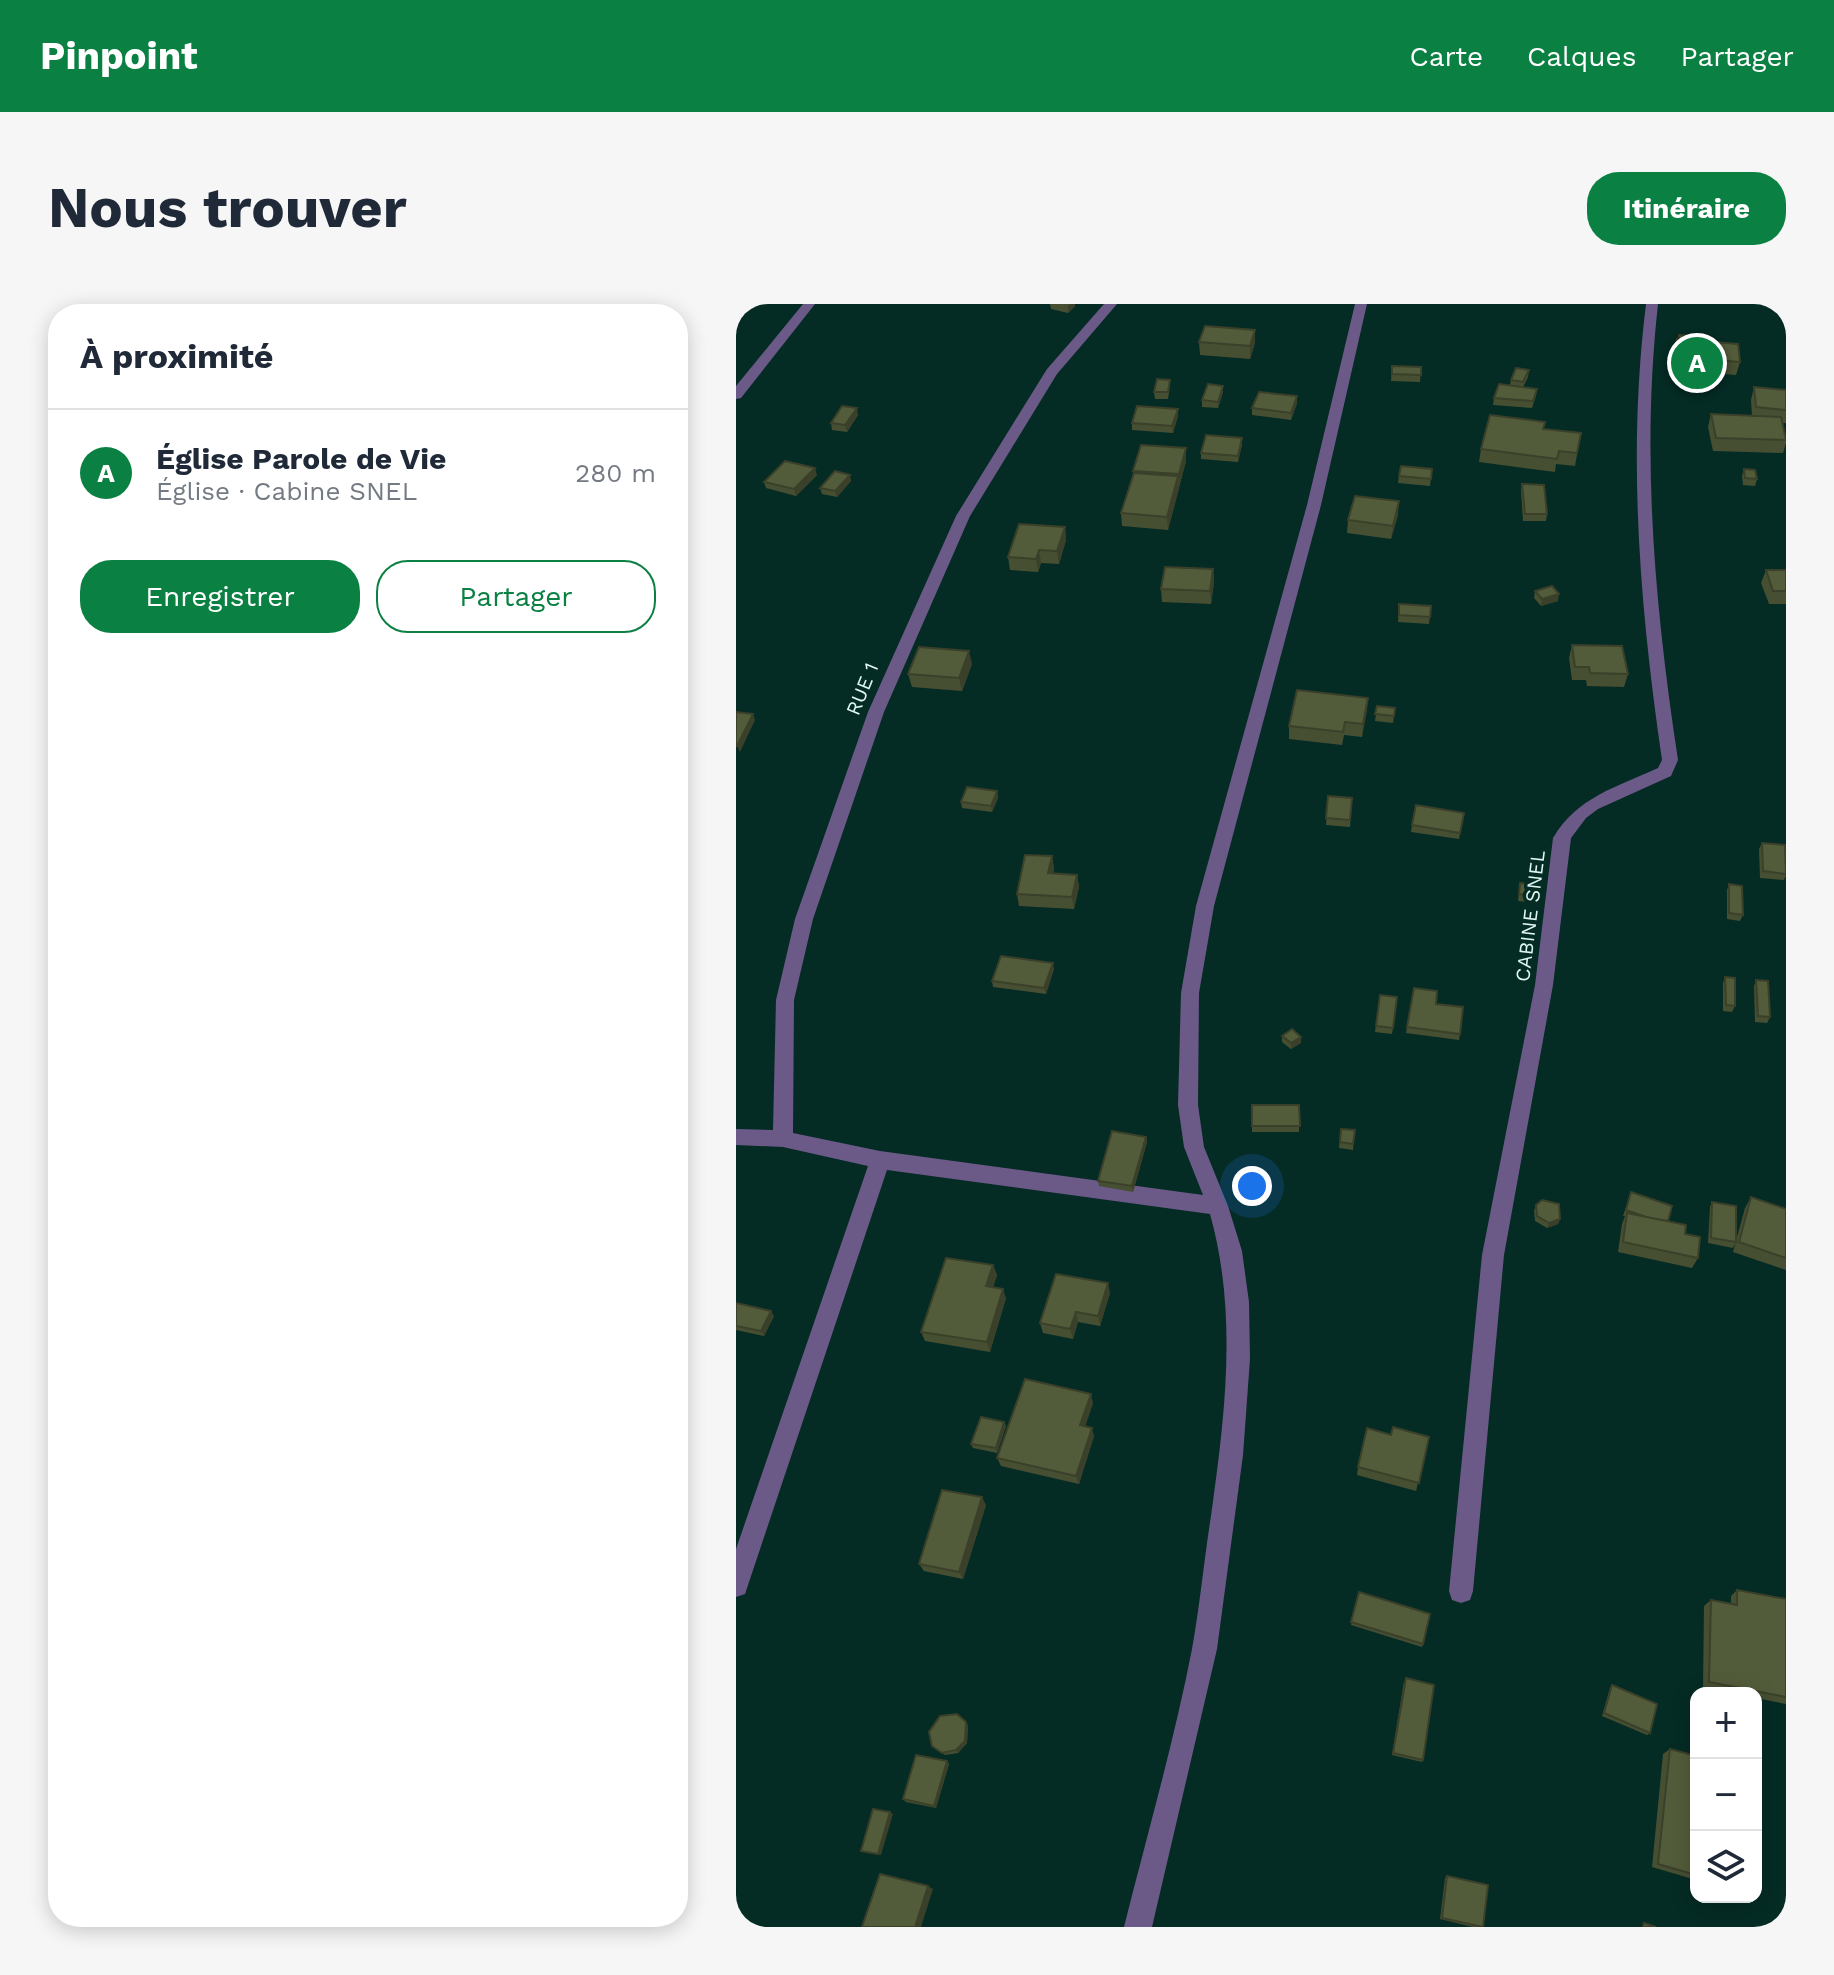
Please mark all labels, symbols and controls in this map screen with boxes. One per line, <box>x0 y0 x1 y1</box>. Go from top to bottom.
text: Pinpoint <box>40 34 198 78</box>
text: Carte <box>1410 40 1483 73</box>
text: Calques <box>1527 40 1636 73</box>
text: Partager <box>1680 40 1794 73</box>
button: Itinéraire <box>1587 172 1786 245</box>
text: Nous trouver <box>48 175 407 241</box>
pin: A <box>1671 333 1723 393</box>
text: À proximité <box>80 336 274 376</box>
text: Église Parole de Vie <box>156 441 446 476</box>
text: A <box>97 458 115 488</box>
text: 280 m <box>575 458 656 488</box>
text: Église · Cabine SNEL <box>156 476 417 506</box>
button: Enregistrer <box>80 560 360 633</box>
button: Partager <box>376 560 656 633</box>
street label: RUE 1 <box>841 659 883 719</box>
street label: CABINE SNEL <box>1510 849 1550 983</box>
your location <box>1232 1166 1272 1206</box>
map controls <box>1690 1687 1762 1903</box>
button: + <box>1690 1687 1762 1759</box>
button: − <box>1690 1759 1762 1831</box>
button: layers <box>1690 1831 1762 1903</box>

